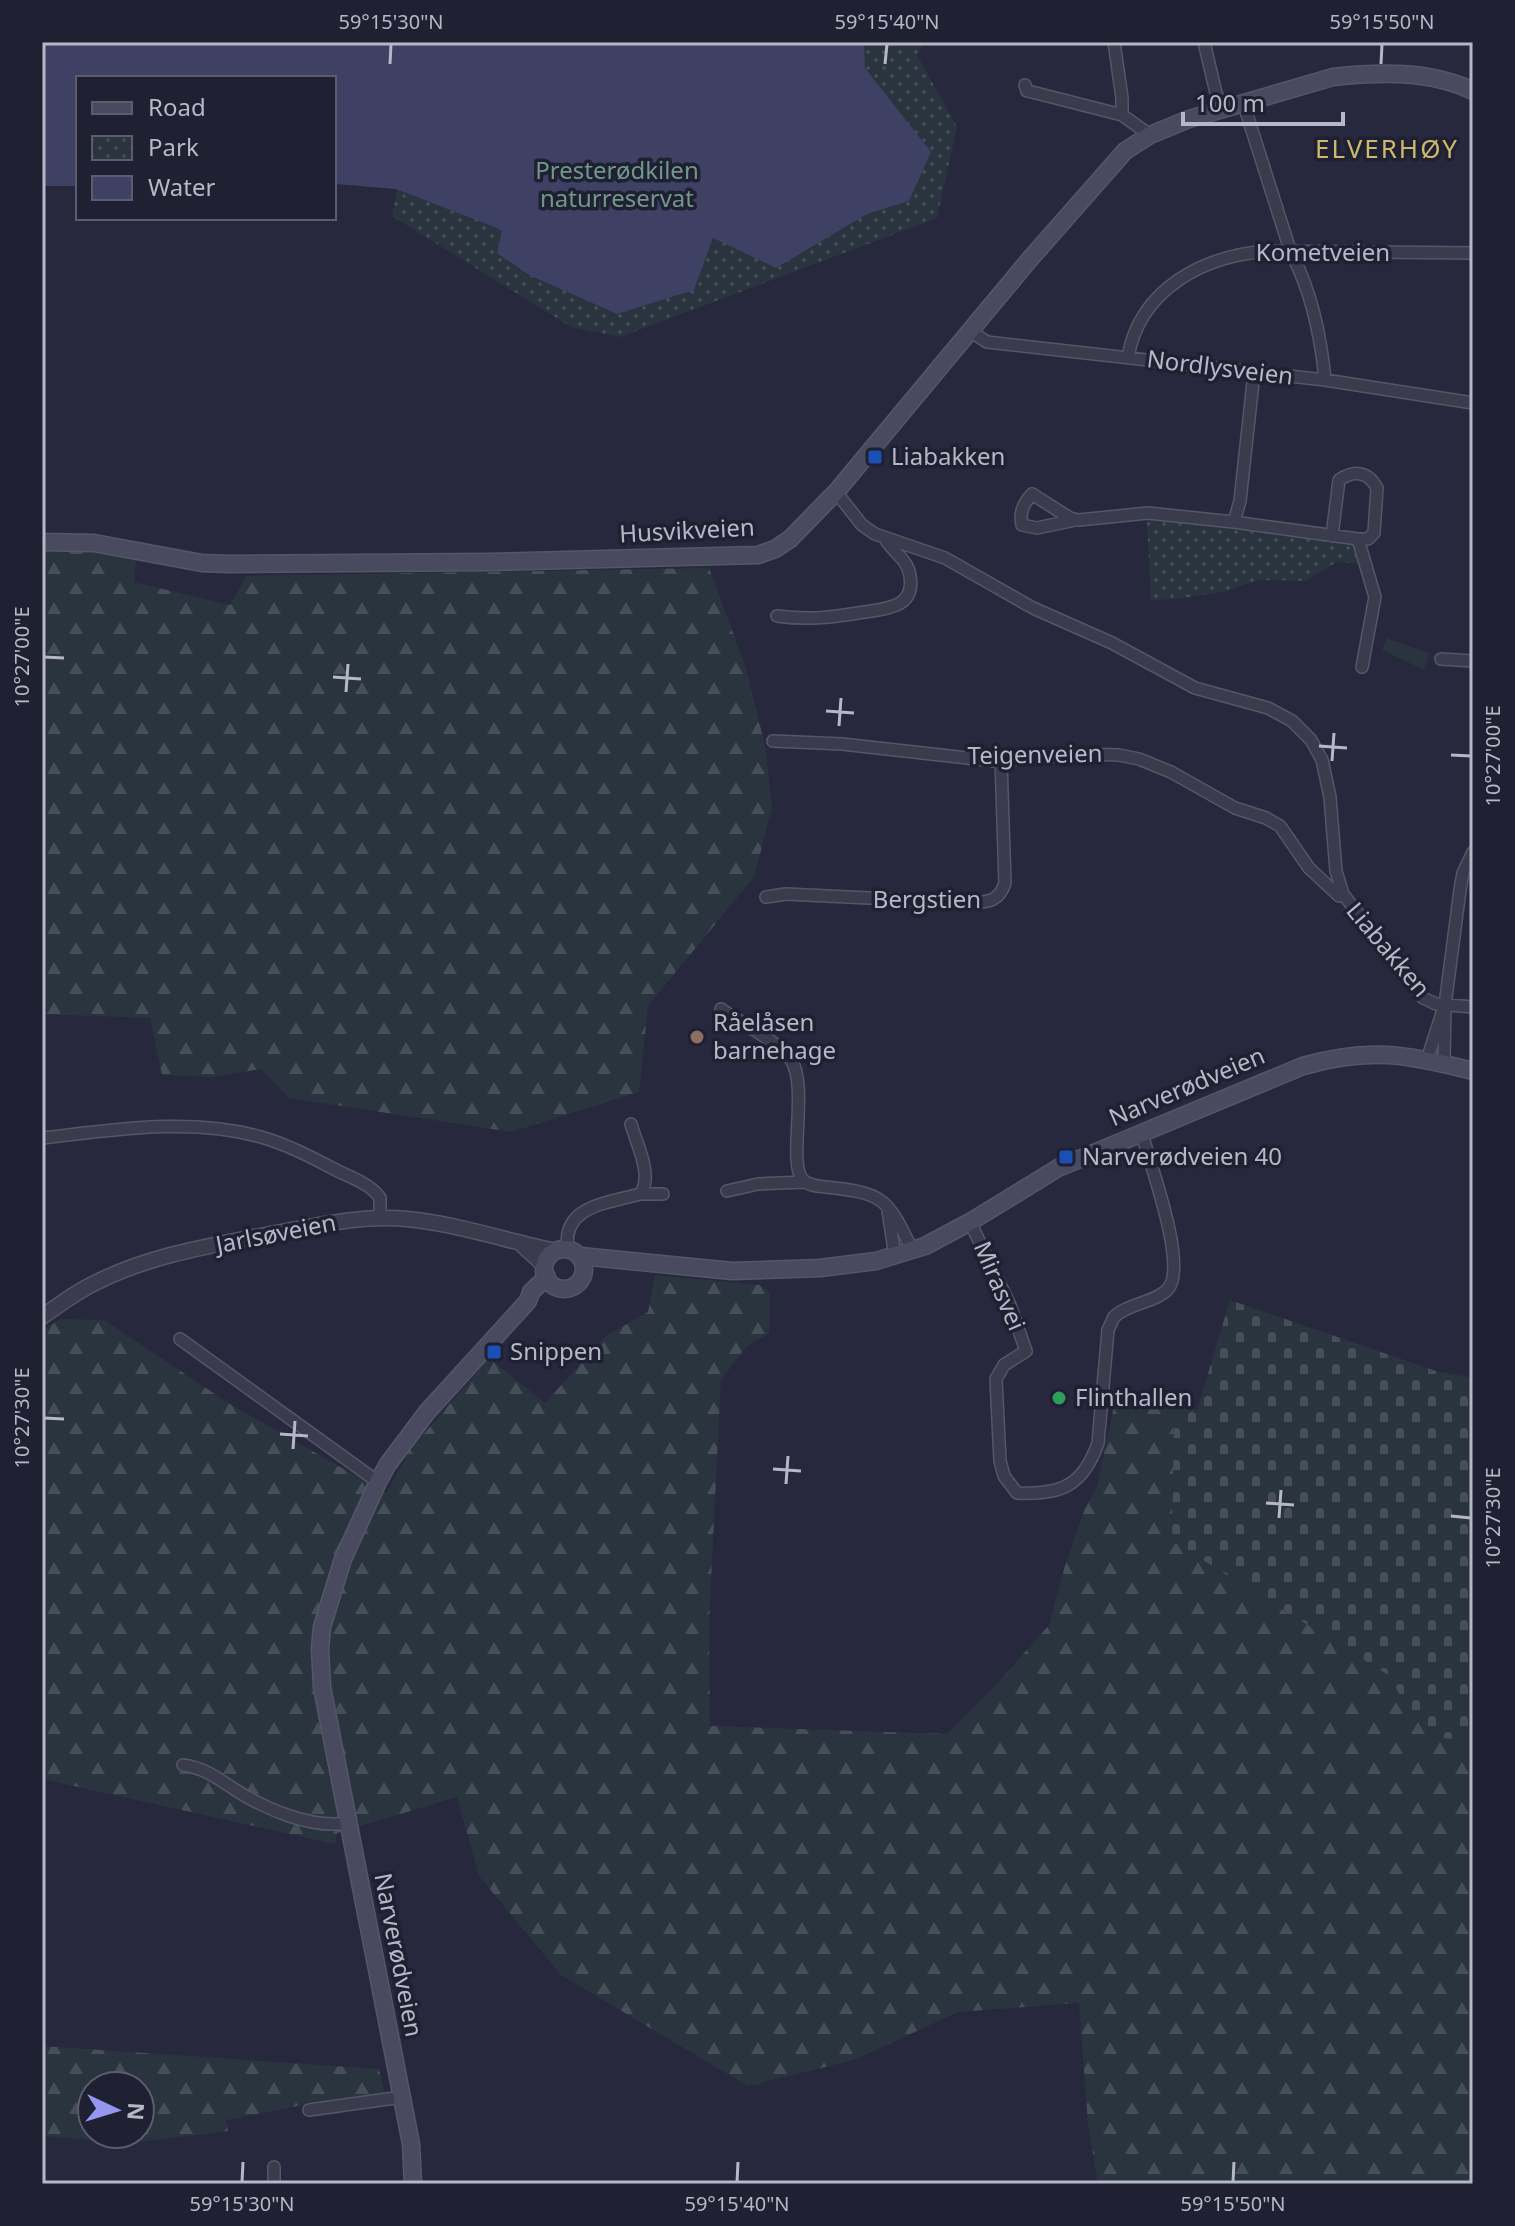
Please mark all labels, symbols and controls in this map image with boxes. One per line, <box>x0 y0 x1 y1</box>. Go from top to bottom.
text: 59°15'30"N <box>338 8 444 35</box>
text: 59°15'40"N <box>834 8 940 35</box>
text: 59°15'50"N <box>1329 8 1435 35</box>
legend <box>76 76 336 220</box>
scale bar <box>1183 76 1343 126</box>
text: 100 m <box>1195 86 1265 119</box>
text: Road <box>148 90 206 123</box>
text: Park <box>148 130 199 163</box>
district label: ELVERHØY <box>1315 130 1459 166</box>
park label: Presterødkilen naturreservat <box>535 153 699 214</box>
text: Water <box>148 170 216 203</box>
street label: Kometveien <box>1256 235 1390 268</box>
street label: Nordlysveien <box>1145 341 1295 392</box>
place label: Liabakken <box>891 439 1005 472</box>
marker: Liabakken <box>866 448 884 466</box>
street label: Husvikveien <box>618 509 755 550</box>
text: 10°27'00"E <box>8 607 35 707</box>
text: 10°27'00"E <box>1479 706 1506 806</box>
street label: Teigenveien <box>967 736 1103 771</box>
street label: Bergstien <box>873 882 981 915</box>
street label: Liabakken <box>1340 895 1439 1003</box>
place label: Råelåsen barnehage <box>713 1005 836 1066</box>
marker: Råelåsen barnehage <box>688 1028 706 1046</box>
street label: Narverødveien <box>1103 1038 1269 1133</box>
place label: Narverødveien 40 <box>1082 1139 1282 1172</box>
marker: Narverødveien 40 <box>1057 1148 1075 1166</box>
street label: Jarlsøveien <box>211 1205 339 1261</box>
street label: Mirasvei <box>967 1236 1034 1335</box>
place label: Snippen <box>510 1334 602 1367</box>
marker: Snippen <box>485 1343 503 1361</box>
text: 10°27'30"E <box>8 1368 35 1468</box>
place label: Flinthallen <box>1075 1380 1192 1413</box>
marker: Flinthallen <box>1050 1389 1068 1407</box>
text: 10°27'30"E <box>1479 1468 1506 1568</box>
street label: Narverødveien <box>367 1870 432 2040</box>
north arrow <box>76 2070 156 2150</box>
text: N <box>121 2101 153 2121</box>
text: 59°15'30"N <box>189 2190 295 2217</box>
text: 59°15'40"N <box>684 2190 790 2217</box>
text: 59°15'50"N <box>1180 2190 1286 2217</box>

